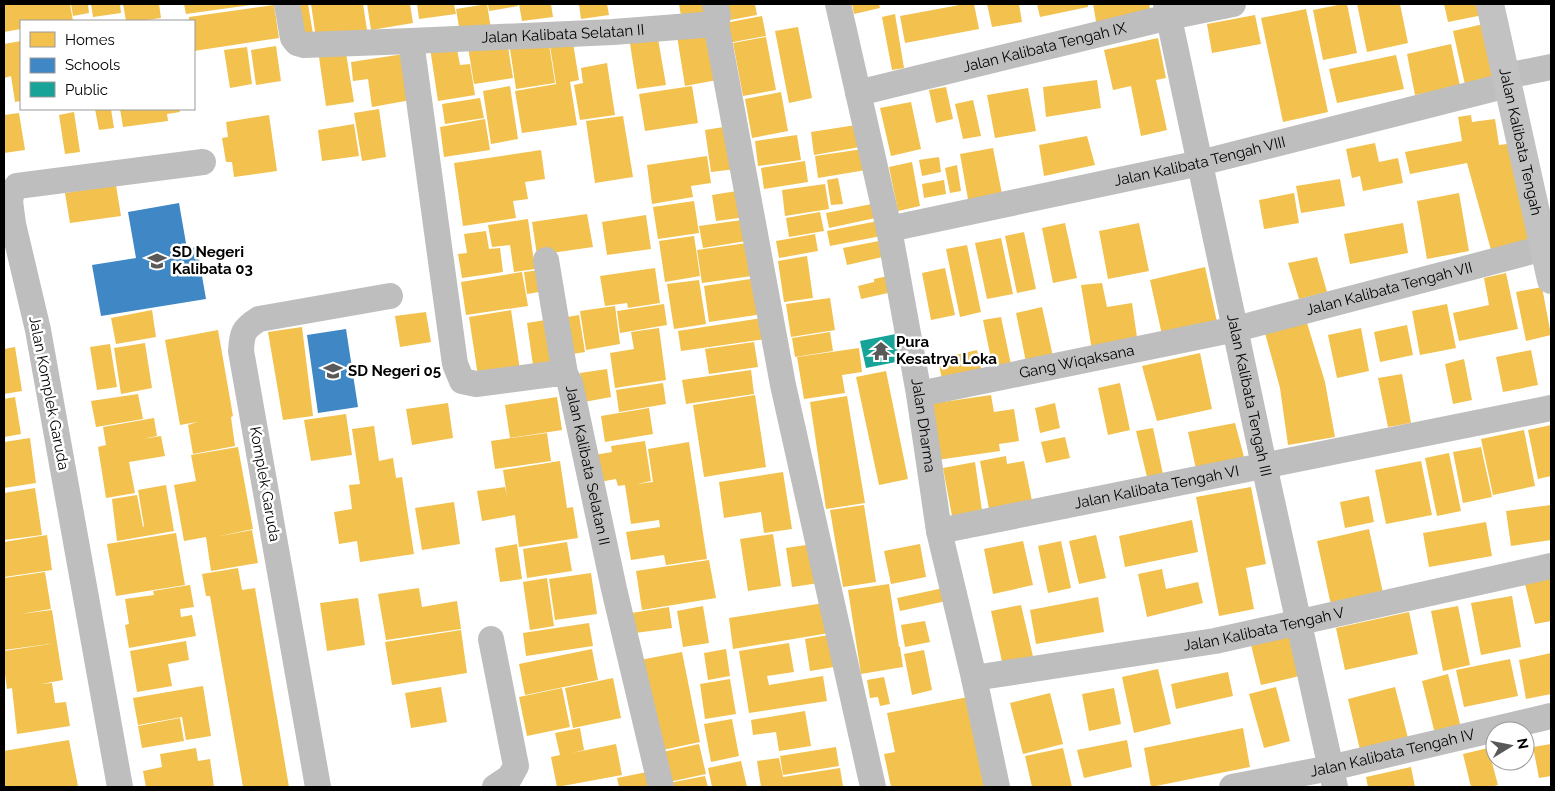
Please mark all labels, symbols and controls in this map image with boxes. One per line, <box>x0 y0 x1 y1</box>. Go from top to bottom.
street label: Jalan Kalibata Tengah IX <box>961 19 1129 76</box>
legend <box>20 20 195 110</box>
street label: Jalan Kalibata Selatan II <box>481 21 645 47</box>
text: Homes <box>65 31 115 49</box>
text: Schools <box>65 56 120 74</box>
street label: Jalan Kalibata Tengah <box>1495 66 1545 217</box>
text: Public <box>65 81 108 99</box>
street label: Jalan Kalibata Tengah VIII <box>1112 133 1287 190</box>
place label: SD Negeri Kalibata 03 <box>172 243 253 278</box>
school or university icon: SD Negeri Kalibata 03 <box>146 250 168 272</box>
street label: Jalan Kalibata Tengah VII <box>1304 258 1474 319</box>
street label: Jalan Kalibata Tengah III <box>1223 312 1275 478</box>
street label: Jalan Komplek Garuda <box>25 314 73 472</box>
place label: Pura Kesatrya Loka <box>896 333 997 368</box>
temple icon: Pura Kesatrya Loka <box>870 340 892 362</box>
street label: Gang Wiqaksana <box>1018 341 1136 382</box>
school or university icon: SD Negeri 05 <box>322 360 344 382</box>
place label: SD Negeri 05 <box>348 362 441 380</box>
street label: Jalan Dharma <box>907 377 939 474</box>
street label: Jalan Kalibata Selatan II <box>562 384 613 547</box>
street label: Komplek Garuda <box>246 425 284 543</box>
street label: Jalan Kalibata Tengah VI <box>1073 462 1241 513</box>
street label: Jalan Kalibata Tengah V <box>1182 603 1346 655</box>
north arrow <box>1485 721 1535 771</box>
street label: Jalan Kalibata Tengah IV <box>1309 725 1476 781</box>
text: N <box>1514 737 1532 750</box>

